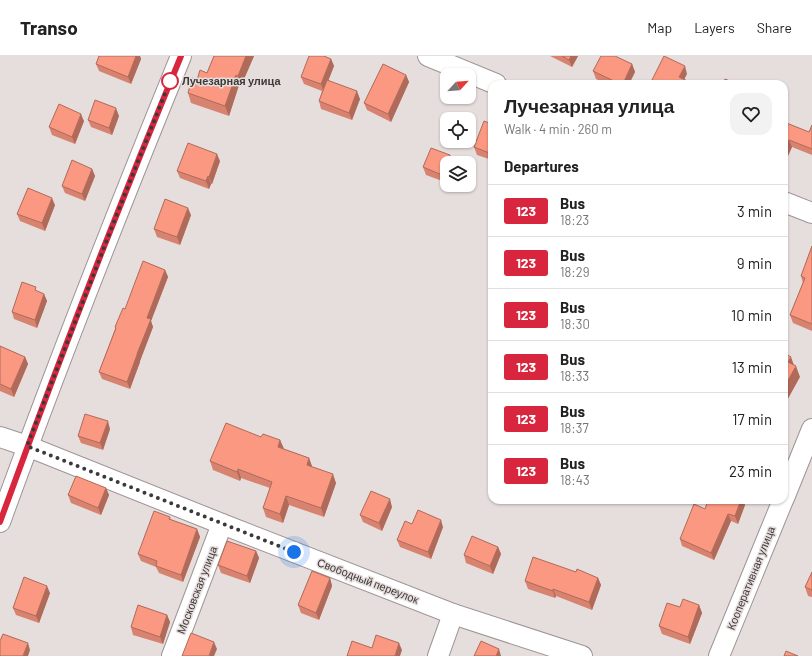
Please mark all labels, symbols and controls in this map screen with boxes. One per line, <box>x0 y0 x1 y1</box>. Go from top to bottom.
text: Transo <box>20 16 78 39</box>
text: Map <box>647 19 672 36</box>
text: Layers <box>694 19 735 36</box>
text: Share <box>757 19 792 36</box>
north arrow <box>440 68 476 104</box>
map controls <box>440 68 476 192</box>
marker: Лучезарная улица <box>161 72 179 90</box>
place label: Лучезарная улица <box>182 74 281 87</box>
button: heart <box>730 93 772 135</box>
text: Лучезарная улица <box>504 94 674 117</box>
button: locate <box>440 112 476 148</box>
text: Walk · 4 min · 260 m <box>504 121 612 137</box>
button: layers <box>440 156 476 192</box>
text: Departures <box>504 157 579 175</box>
text: Bus <box>560 194 585 212</box>
text: 123 <box>516 202 536 219</box>
text: 3 min <box>737 202 772 220</box>
text: 18:23 <box>560 212 589 228</box>
text: Bus <box>560 246 585 264</box>
text: 123 <box>516 254 536 271</box>
text: 9 min <box>737 254 772 272</box>
text: 18:29 <box>560 264 589 280</box>
text: Bus <box>560 298 585 316</box>
text: 123 <box>516 306 536 323</box>
text: 10 min <box>731 306 772 324</box>
text: 18:30 <box>560 316 590 332</box>
text: Bus <box>560 350 585 368</box>
text: 123 <box>516 358 536 375</box>
text: 13 min <box>732 358 772 376</box>
text: 18:33 <box>560 368 589 384</box>
text: Bus <box>560 402 585 420</box>
text: 123 <box>516 410 536 427</box>
text: 17 min <box>732 410 772 428</box>
text: 18:37 <box>560 420 589 436</box>
text: Bus <box>560 454 585 472</box>
text: 123 <box>516 462 536 479</box>
text: 23 min <box>729 462 772 480</box>
text: 18:43 <box>560 472 590 488</box>
street label: Кооперативная улица <box>724 523 778 631</box>
your location <box>284 542 304 562</box>
street label: Московская улица <box>174 543 220 635</box>
street label: Свободный переулок <box>316 555 421 606</box>

